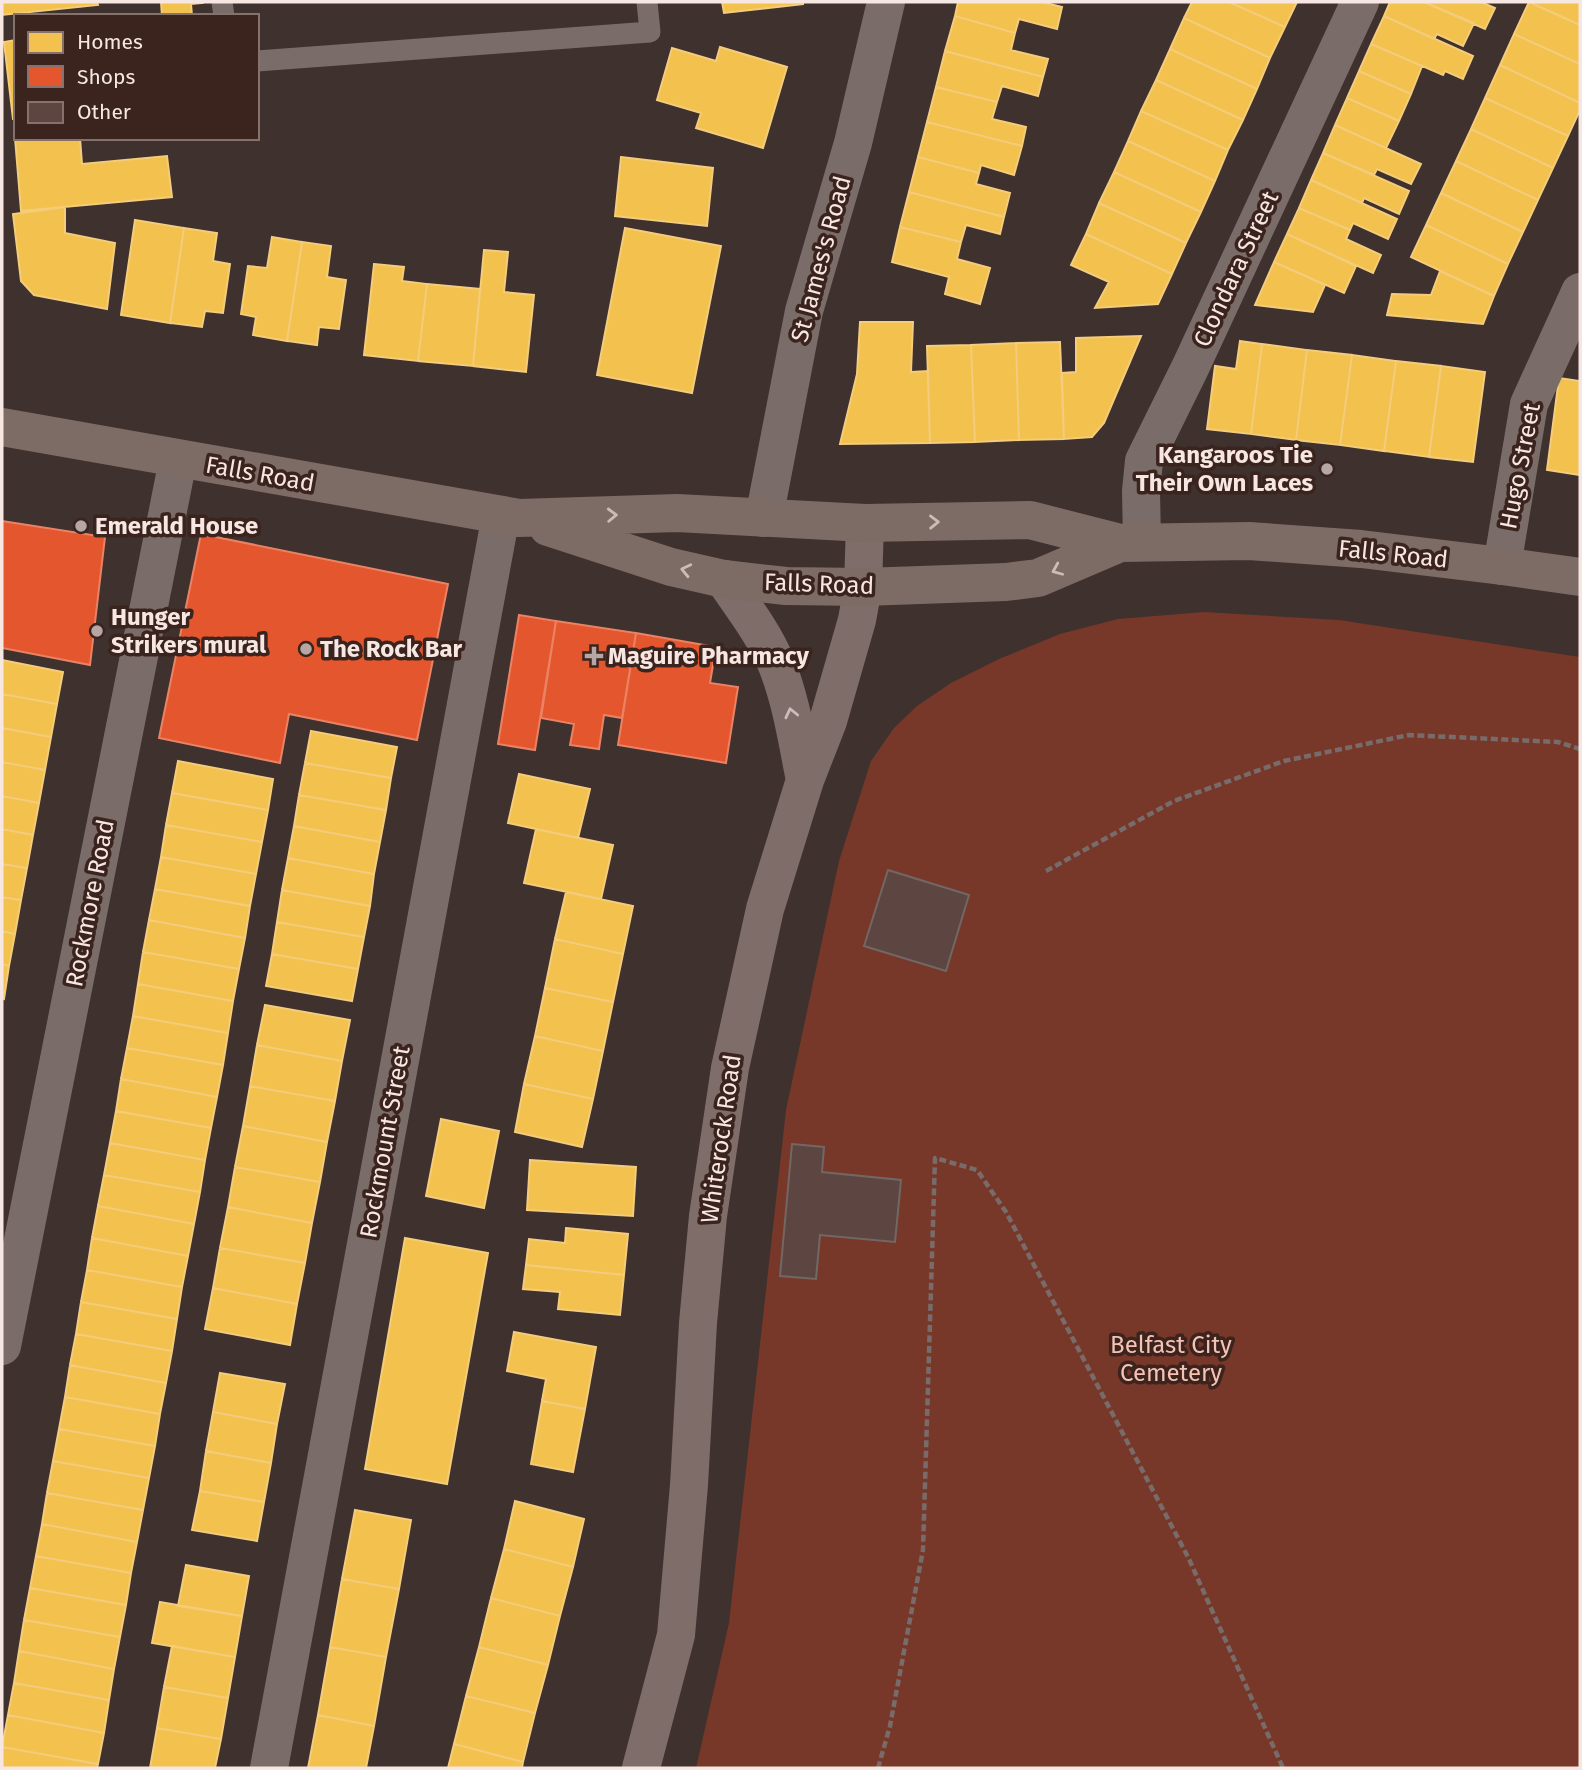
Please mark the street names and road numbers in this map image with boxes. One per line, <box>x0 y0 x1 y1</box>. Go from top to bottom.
street label: St James's Road <box>785 173 857 345</box>
street label: Clondara Street <box>1188 186 1284 351</box>
street label: Hugo Street <box>1494 400 1546 531</box>
street label: Falls Road <box>203 451 317 497</box>
street label: Falls Road <box>1337 534 1449 574</box>
street label: Falls Road <box>763 568 875 600</box>
street label: Rockmore Road <box>60 817 120 989</box>
street label: Rockmount Street <box>354 1043 416 1240</box>
street label: Whiterock Road <box>695 1053 747 1225</box>

